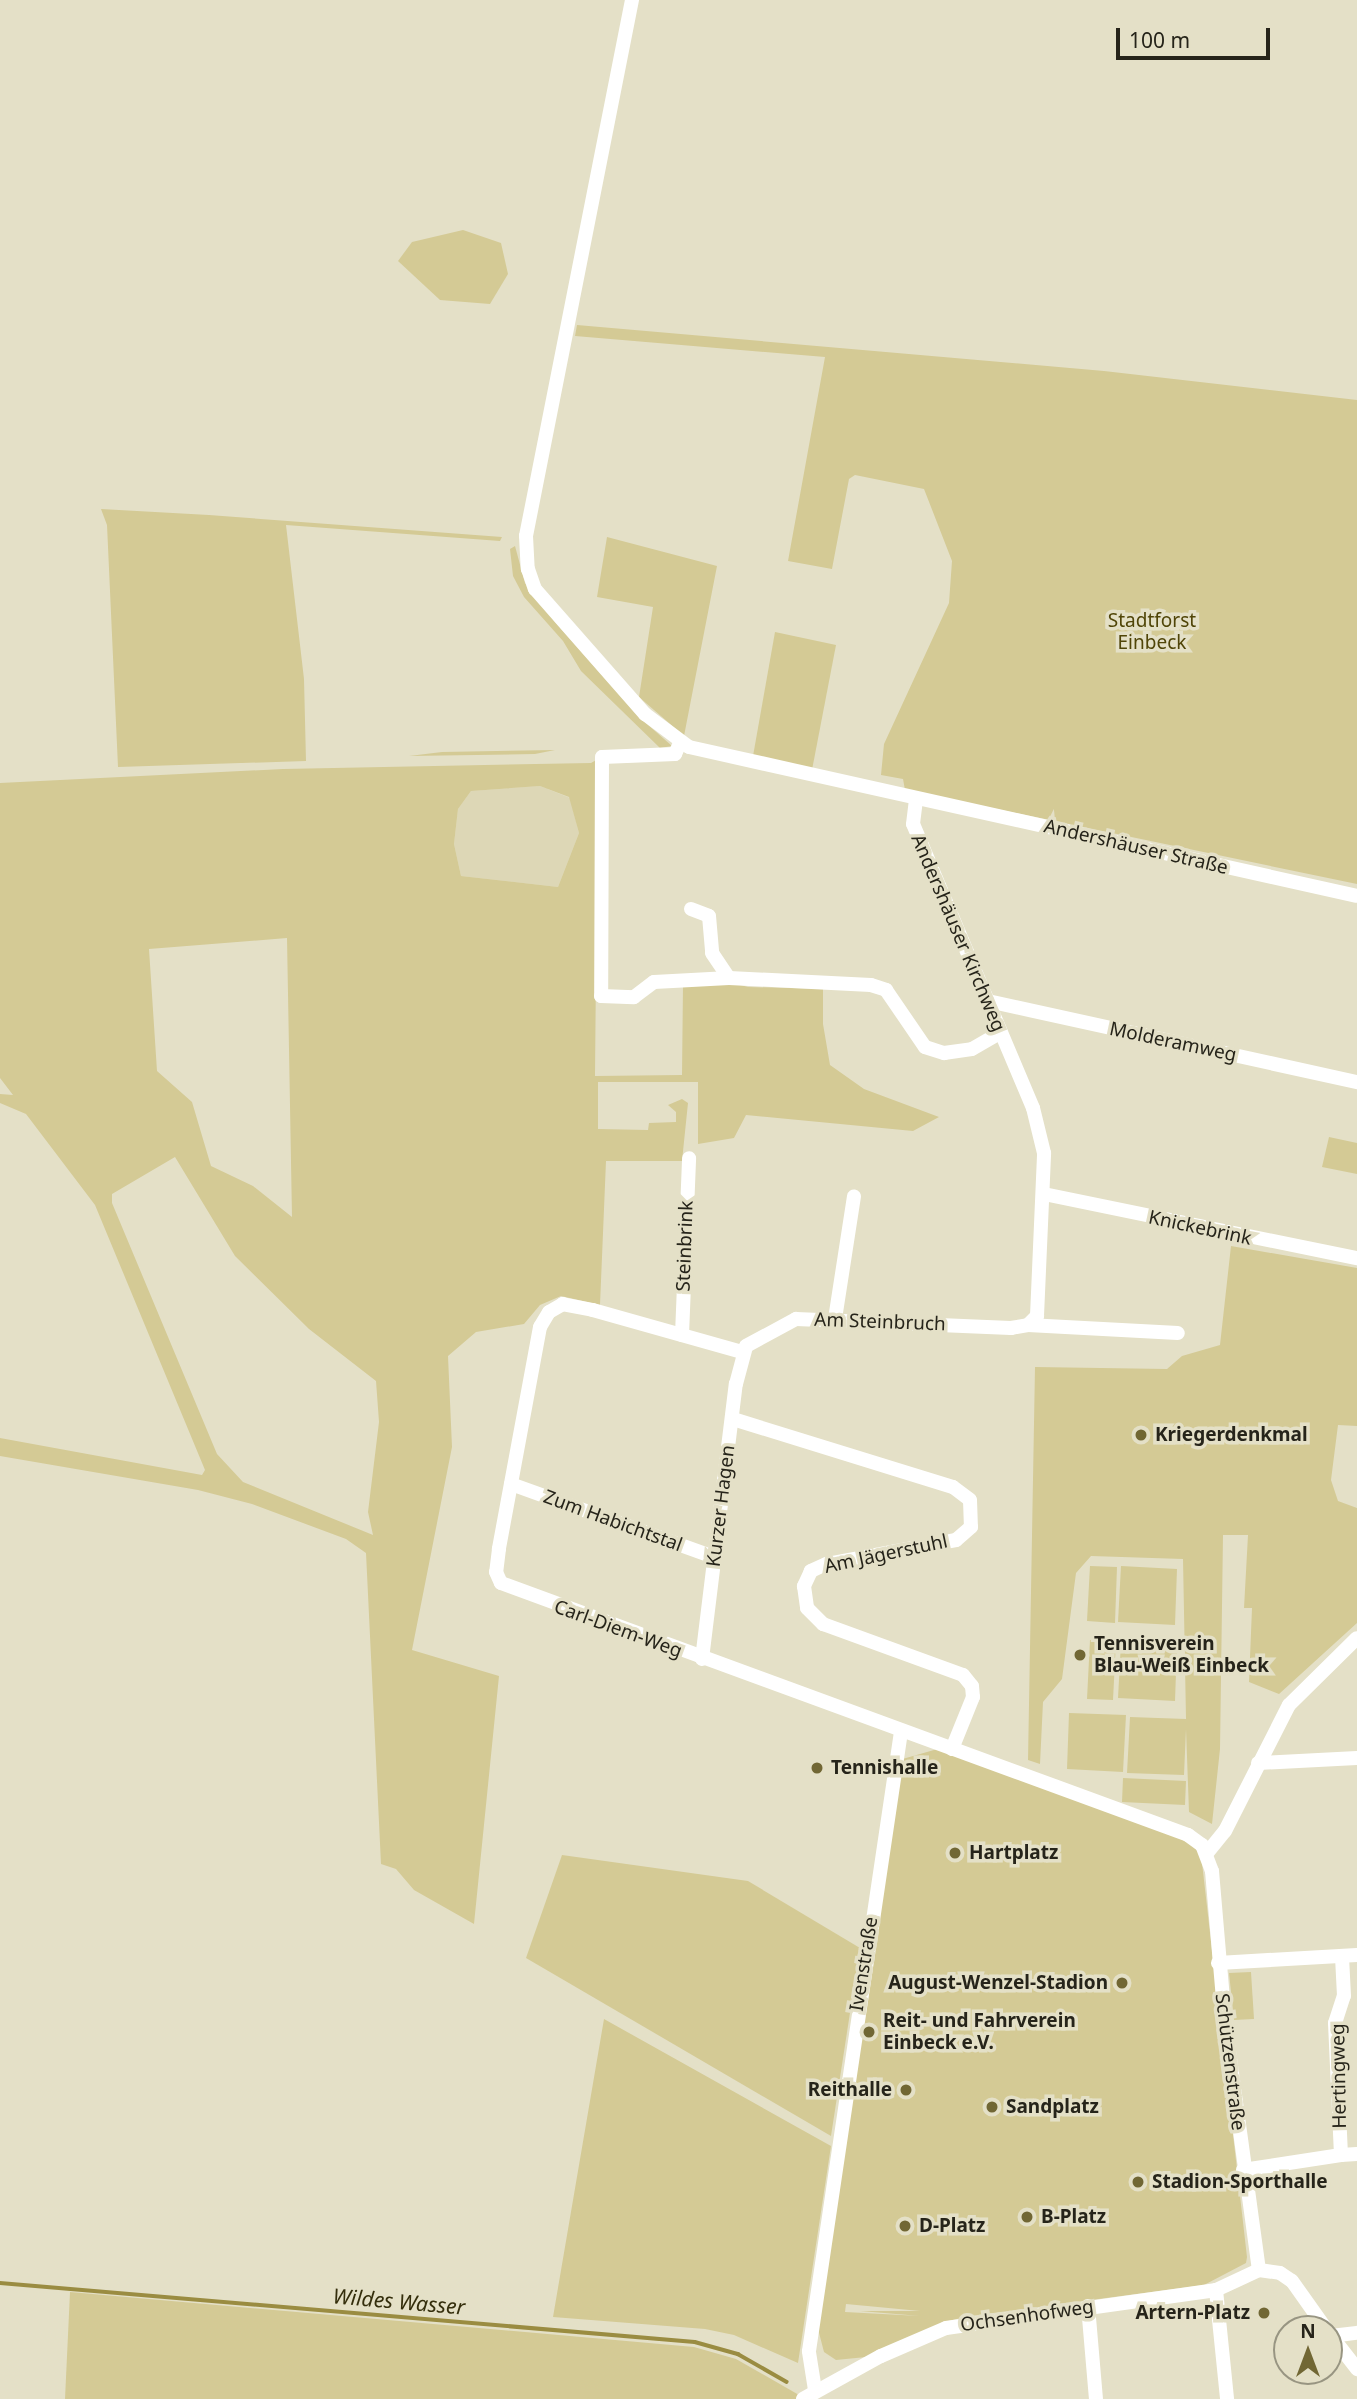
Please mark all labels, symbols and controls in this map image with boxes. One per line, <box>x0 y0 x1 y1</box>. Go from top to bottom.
scale bar <box>1119 14 1273 58</box>
text: 100 m <box>1129 26 1190 54</box>
park label: Stadtforst Einbeck <box>1108 610 1196 654</box>
street label: Andershäuser Straße <box>1042 815 1230 879</box>
street label: Andershäuser Kirchweg <box>906 831 1010 1035</box>
street label: Molderamweg <box>1107 1017 1239 1067</box>
street label: Steinbrink <box>672 1200 698 1292</box>
street label: Knickebrink <box>1146 1206 1254 1250</box>
street label: Am Steinbruch <box>814 1308 946 1336</box>
place label: Kriegerdenkmal <box>1155 1424 1308 1446</box>
marker: Kriegerdenkmal <box>1133 1427 1149 1443</box>
street label: Kurzer Hagen <box>702 1444 740 1568</box>
street label: Zum Habichtstal <box>541 1485 685 1557</box>
street label: Am Jägerstuhl <box>822 1530 950 1578</box>
street label: Carl-Diem-Weg <box>551 1595 685 1663</box>
place label: Tennisverein Blau-Weiß Einbeck <box>1094 1633 1269 1677</box>
marker: Tennisverein Blau-Weiß Einbeck <box>1072 1647 1088 1663</box>
place label: Tennishalle <box>831 1757 938 1779</box>
marker: Tennishalle <box>809 1760 825 1776</box>
place label: Hartplatz <box>969 1842 1058 1864</box>
marker: Hartplatz <box>947 1845 963 1861</box>
street label: Ivenstraße <box>845 1915 883 2013</box>
place label: August-Wenzel-Stadion <box>888 1972 1108 1994</box>
marker: August-Wenzel-Stadion <box>1114 1975 1130 1991</box>
street label: Schützenstraße <box>1210 1992 1250 2132</box>
place label: Reit- und Fahrverein Einbeck e.V. <box>883 2010 1076 2054</box>
street label: Hertingweg <box>1327 2023 1351 2129</box>
marker: Reit- und Fahrverein Einbeck e.V. <box>861 2024 877 2040</box>
place label: Reithalle <box>808 2079 892 2101</box>
marker: Reithalle <box>898 2082 914 2098</box>
place label: Sandplatz <box>1006 2096 1099 2118</box>
marker: Sandplatz <box>984 2099 1000 2115</box>
place label: Stadion-Sporthalle <box>1152 2171 1328 2193</box>
marker: Stadion-Sporthalle <box>1130 2174 1146 2190</box>
place label: B-Platz <box>1041 2206 1106 2228</box>
marker: B-Platz <box>1019 2209 1035 2225</box>
place label: D-Platz <box>919 2215 985 2237</box>
marker: D-Platz <box>897 2218 913 2234</box>
water label: Wildes Wasser <box>332 2283 466 2319</box>
street label: Ochsenhofweg <box>959 2295 1095 2337</box>
place label: Artern-Platz <box>1135 2302 1250 2324</box>
marker: Artern-Platz <box>1256 2305 1272 2321</box>
north arrow <box>1273 2315 1343 2385</box>
text: N <box>1300 2318 1316 2344</box>

